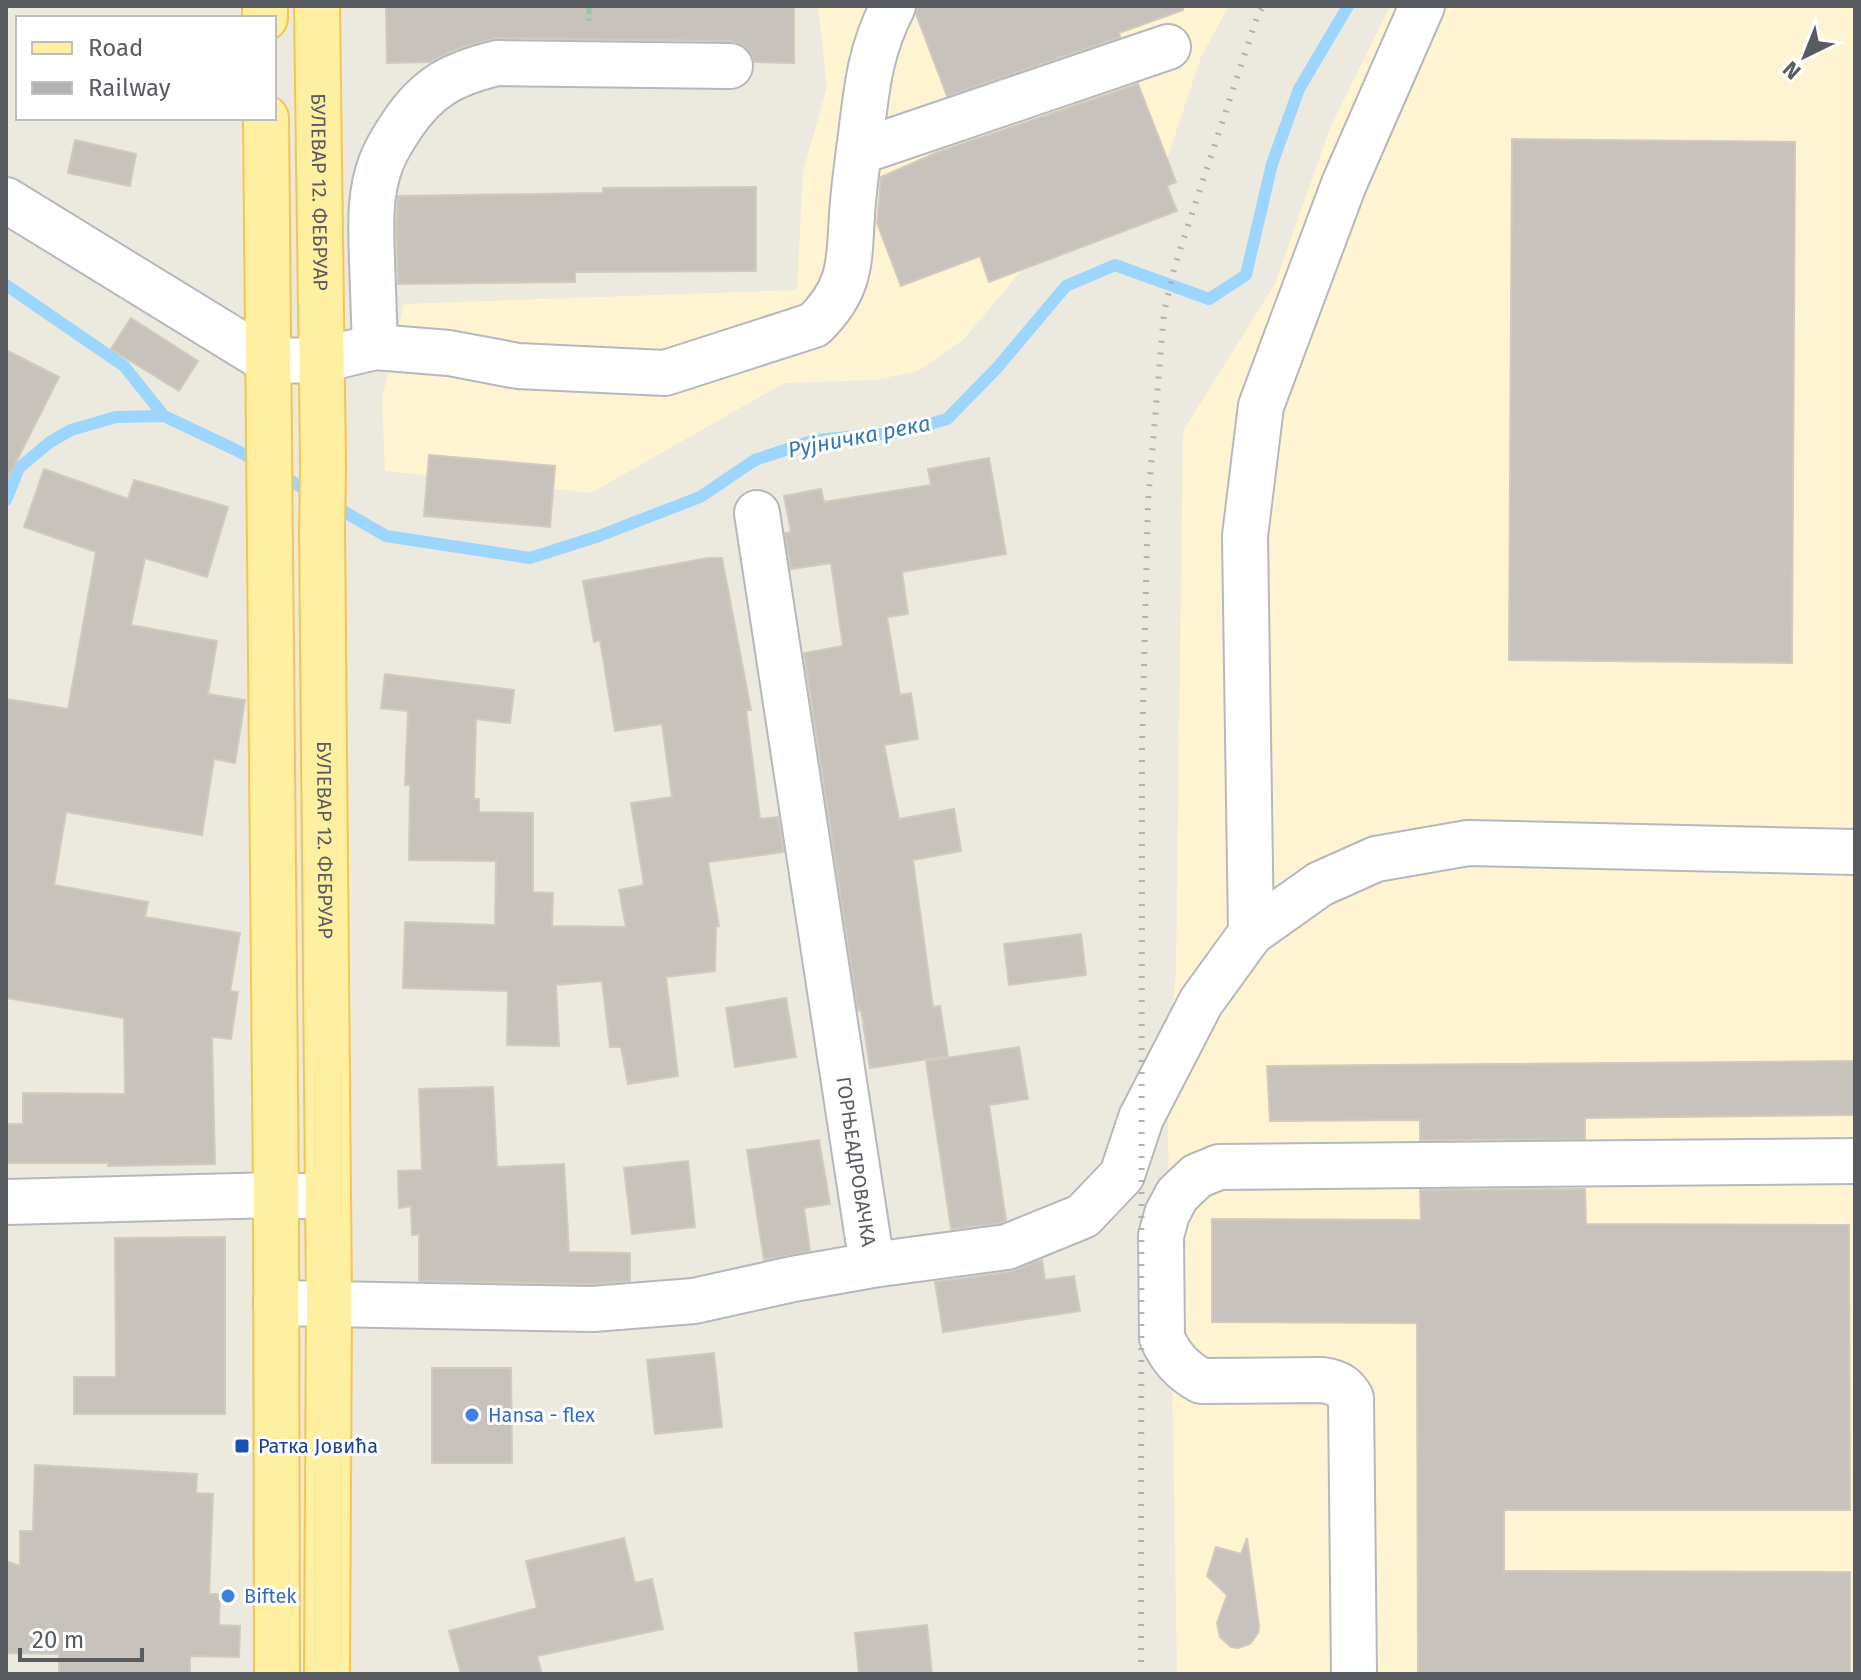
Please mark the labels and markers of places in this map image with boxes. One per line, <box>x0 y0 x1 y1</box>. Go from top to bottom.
place label: Hansa - flex <box>488 1403 595 1427</box>
marker: Hansa - flex <box>463 1406 481 1424</box>
place label: Ратка Јовића <box>258 1434 378 1458</box>
marker: Ратка Јовића <box>233 1437 251 1455</box>
place label: Biftek <box>244 1584 297 1608</box>
marker: Biftek <box>219 1587 237 1605</box>

